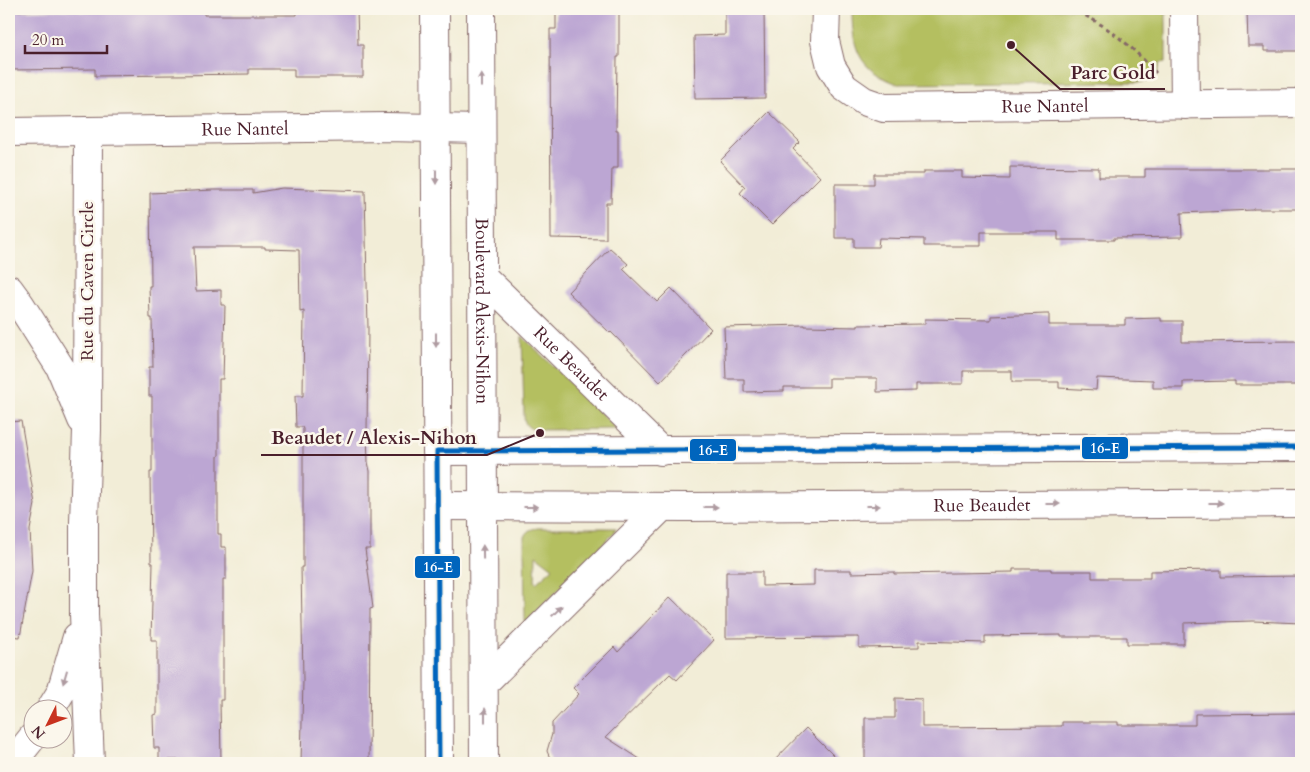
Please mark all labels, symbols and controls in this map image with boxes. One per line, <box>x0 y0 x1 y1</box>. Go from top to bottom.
scale bar <box>25 22 108 54</box>
text: 20 m <box>32 30 64 50</box>
callout: Parc Gold <box>1060 55 1165 89</box>
text: Parc Gold <box>1070 60 1156 86</box>
one-way arrow <box>477 72 485 88</box>
street label: Rue Nantel <box>1001 94 1089 120</box>
street label: Rue Nantel <box>201 116 289 142</box>
one-way arrow <box>432 170 440 186</box>
street label: Rue du Caven Circle <box>75 201 100 361</box>
street label: Boulevard Alexis-Nihon <box>469 218 495 405</box>
street label: Rue Beaudet <box>528 321 615 407</box>
one-way arrow <box>432 332 440 348</box>
callout: Beaudet / Alexis-Nihon <box>261 421 487 455</box>
text: Beaudet / Alexis-Nihon <box>271 425 478 451</box>
line badge: 16-E <box>1081 436 1129 460</box>
line badge: 16-E <box>689 438 737 462</box>
text: 16-E <box>1090 439 1120 458</box>
text: 16-E <box>698 441 728 460</box>
street label: Rue Beaudet <box>933 493 1031 518</box>
one-way arrow <box>1208 499 1224 507</box>
one-way arrow <box>1045 500 1061 508</box>
one-way arrow <box>865 502 881 510</box>
one-way arrow <box>524 503 540 511</box>
one-way arrow <box>703 503 719 511</box>
one-way arrow <box>479 544 487 560</box>
line badge: 16-E <box>414 555 461 579</box>
text: 16-E <box>423 558 453 577</box>
one-way arrow <box>551 605 563 617</box>
one-way arrow <box>61 670 69 685</box>
north arrow <box>22 700 72 750</box>
one-way arrow <box>481 706 489 722</box>
text: N <box>28 721 50 743</box>

